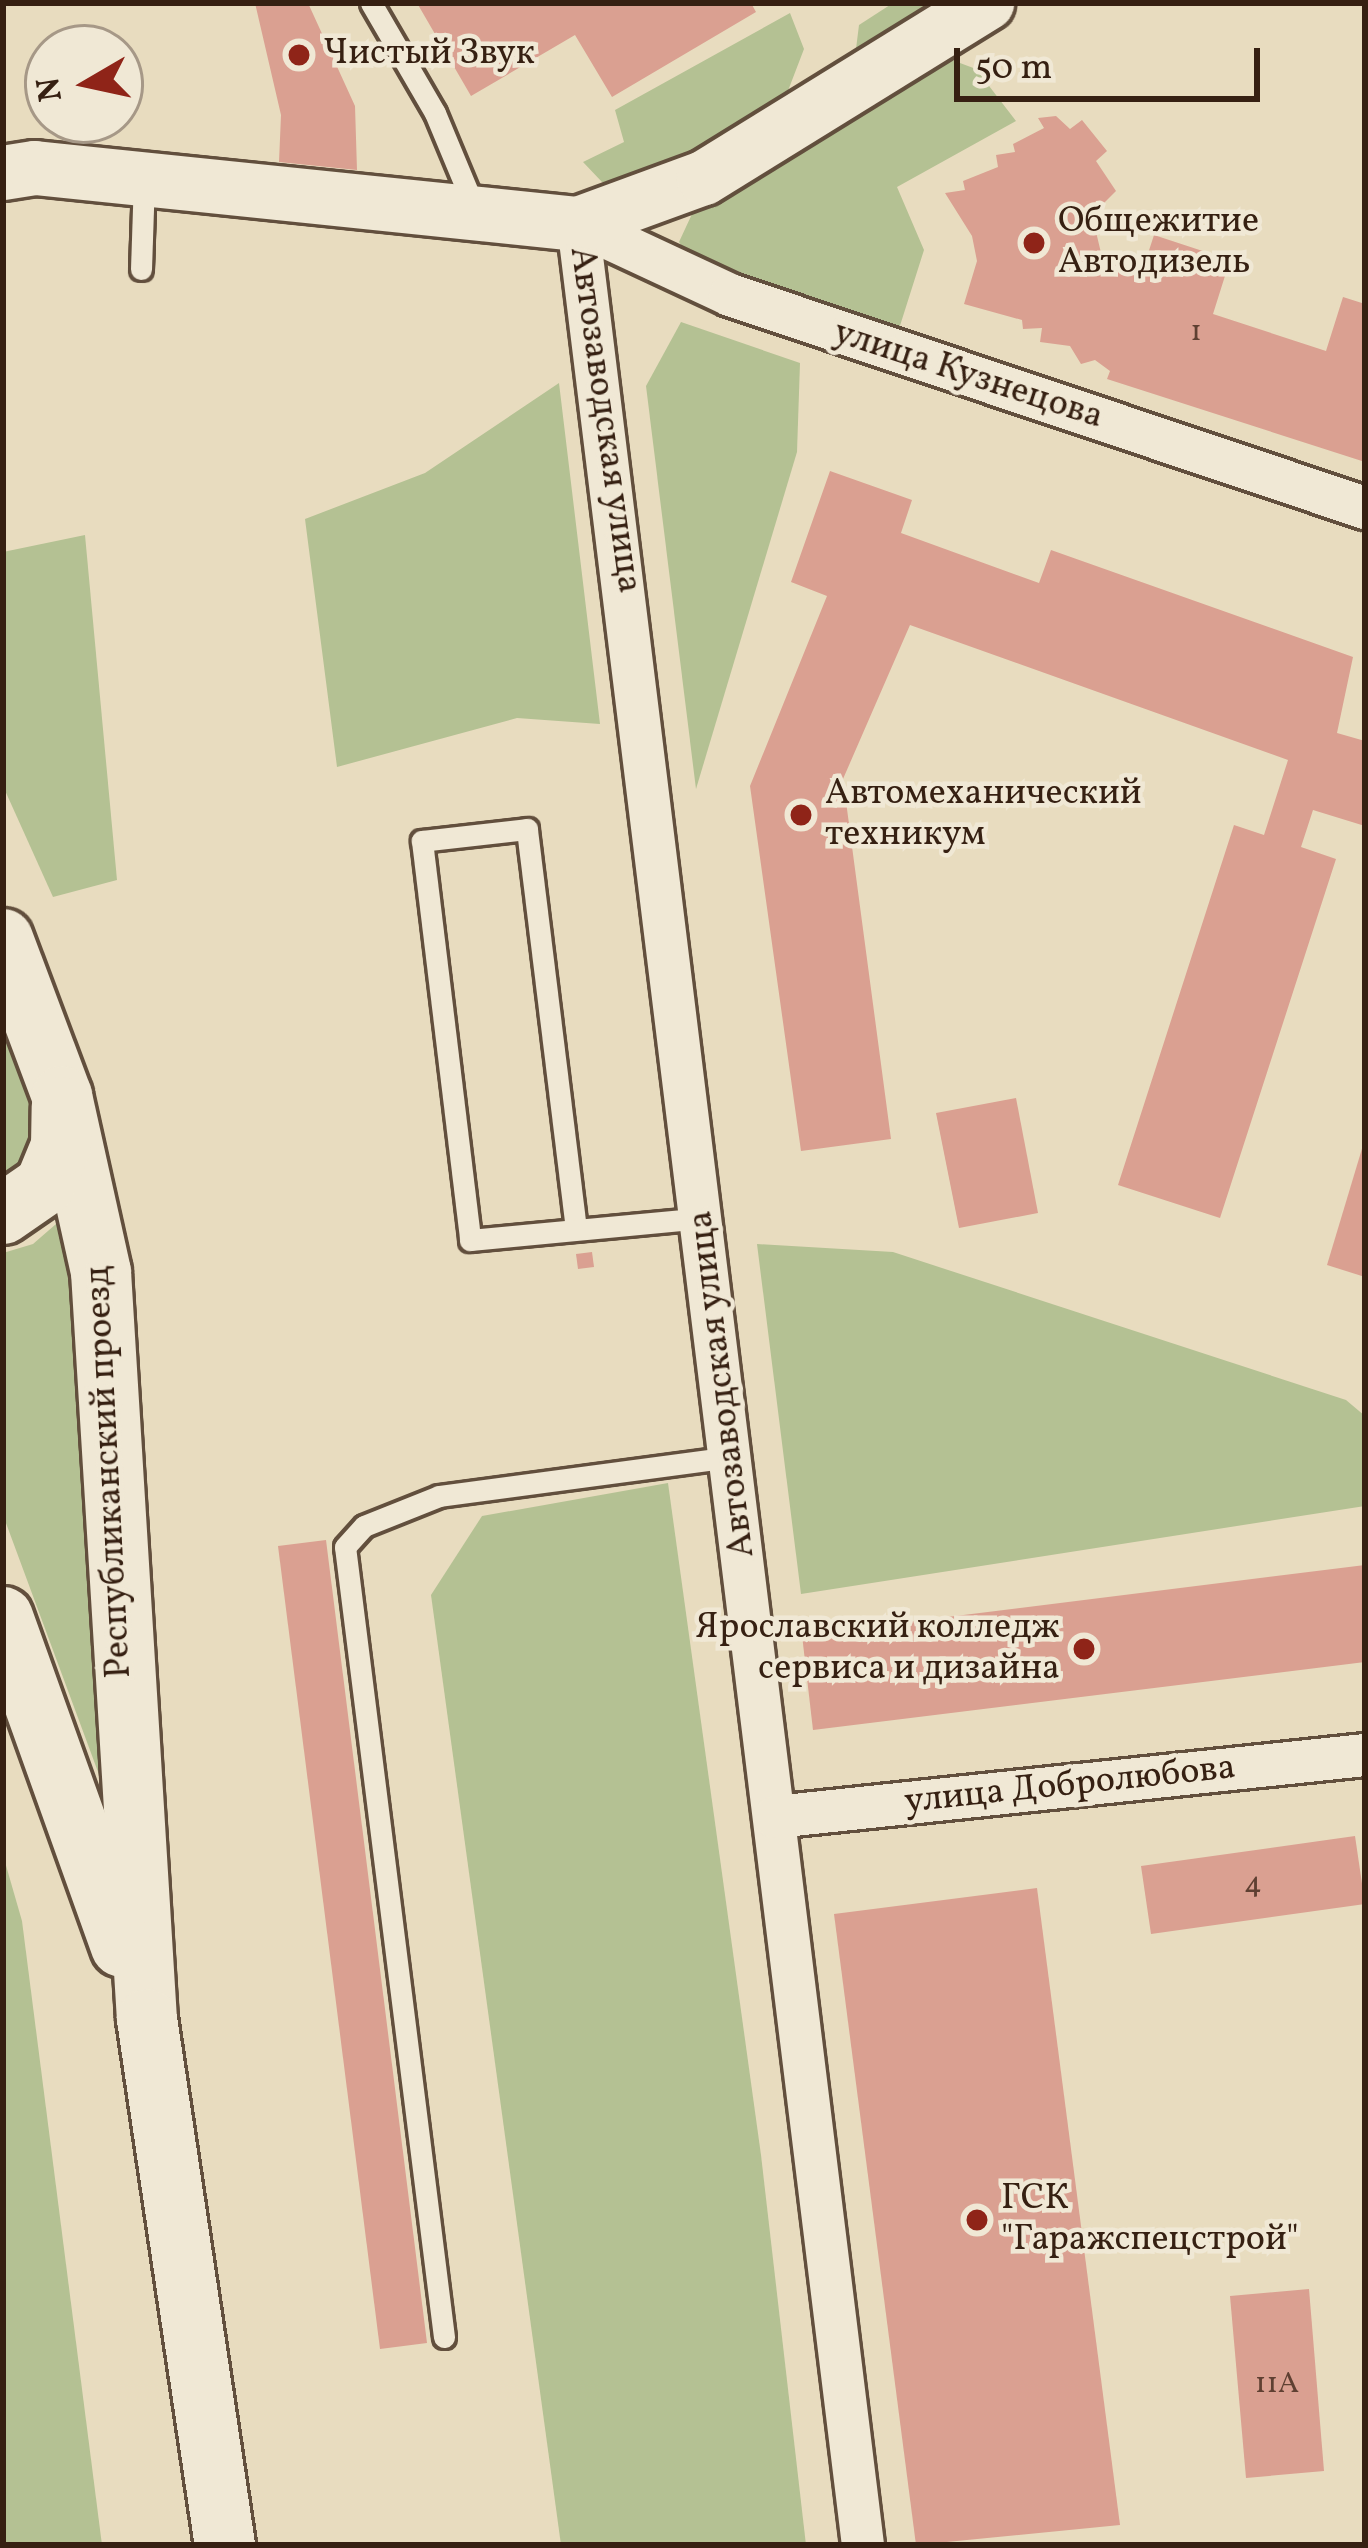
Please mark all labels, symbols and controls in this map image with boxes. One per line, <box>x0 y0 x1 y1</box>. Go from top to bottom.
north arrow <box>24 24 144 144</box>
scale bar <box>960 24 1266 98</box>
place label: Чистый Звук <box>323 33 535 77</box>
marker: Чистый Звук <box>286 42 312 68</box>
text: 50 m <box>975 44 1052 94</box>
text: N <box>27 74 76 105</box>
place label: Общежитие Автодизель <box>1058 200 1259 285</box>
marker: Общежитие Автодизель <box>1021 230 1047 256</box>
street label: Автозаводская улица <box>558 244 650 596</box>
street label: улица Кузнецова <box>828 312 1108 440</box>
house number: 1 <box>1190 314 1202 350</box>
place label: Автомеханический техникум <box>825 772 1142 857</box>
marker: Автомеханический техникум <box>788 802 814 828</box>
street label: Автозаводская улица <box>680 1208 766 1560</box>
street label: Республиканский проезд <box>78 1265 142 1679</box>
place label: Ярославский колледж сервиса и дизайна <box>696 1606 1060 1691</box>
marker: Ярославский колледж сервиса и дизайна <box>1071 1636 1097 1662</box>
street label: улица Добролюбова <box>902 1747 1238 1825</box>
house number: 4 <box>1244 1866 1262 1902</box>
place label: ГСК "Гаражспецстрой" <box>1001 2177 1299 2262</box>
marker: ГСК "Гаражспецстрой" <box>964 2207 990 2233</box>
house number: 11А <box>1255 2366 1299 2402</box>

